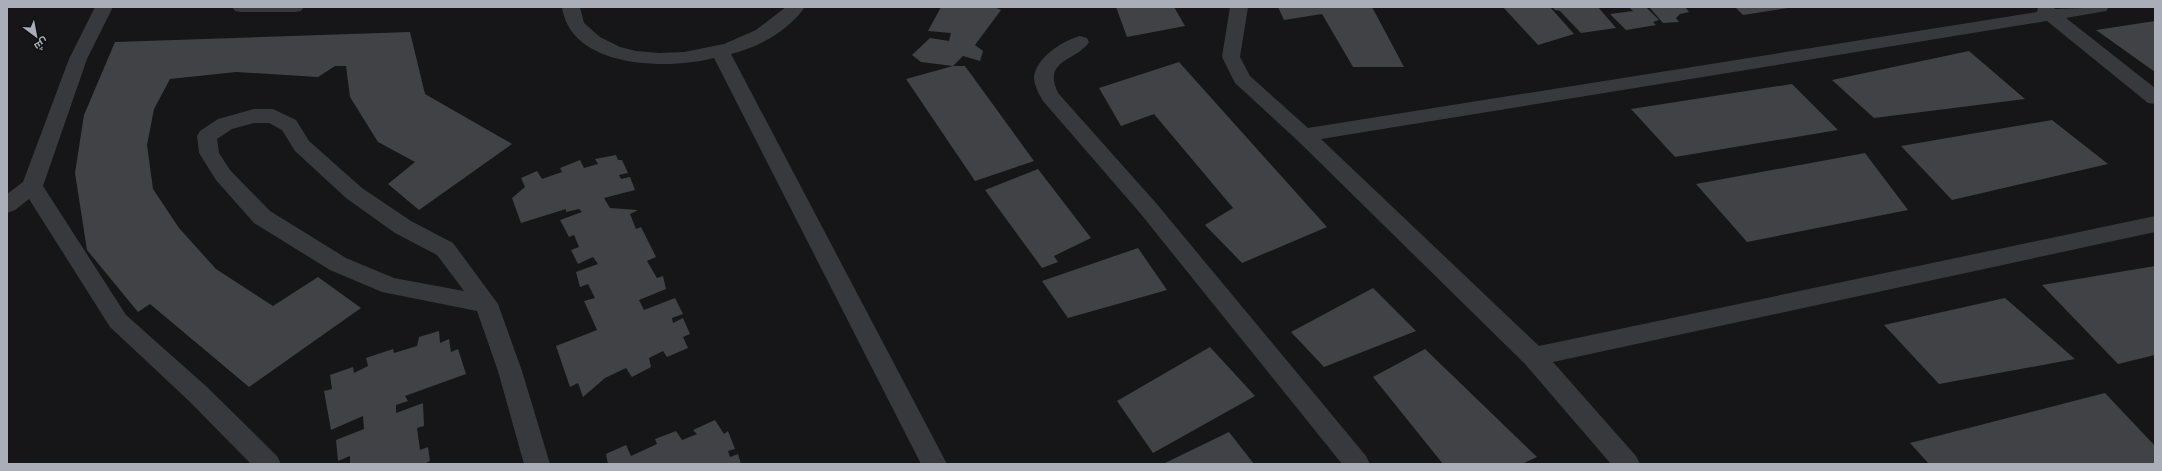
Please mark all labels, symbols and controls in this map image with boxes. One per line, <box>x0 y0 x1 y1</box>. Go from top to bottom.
north arrow <box>16 16 56 56</box>
text: ش <box>32 35 51 54</box>

